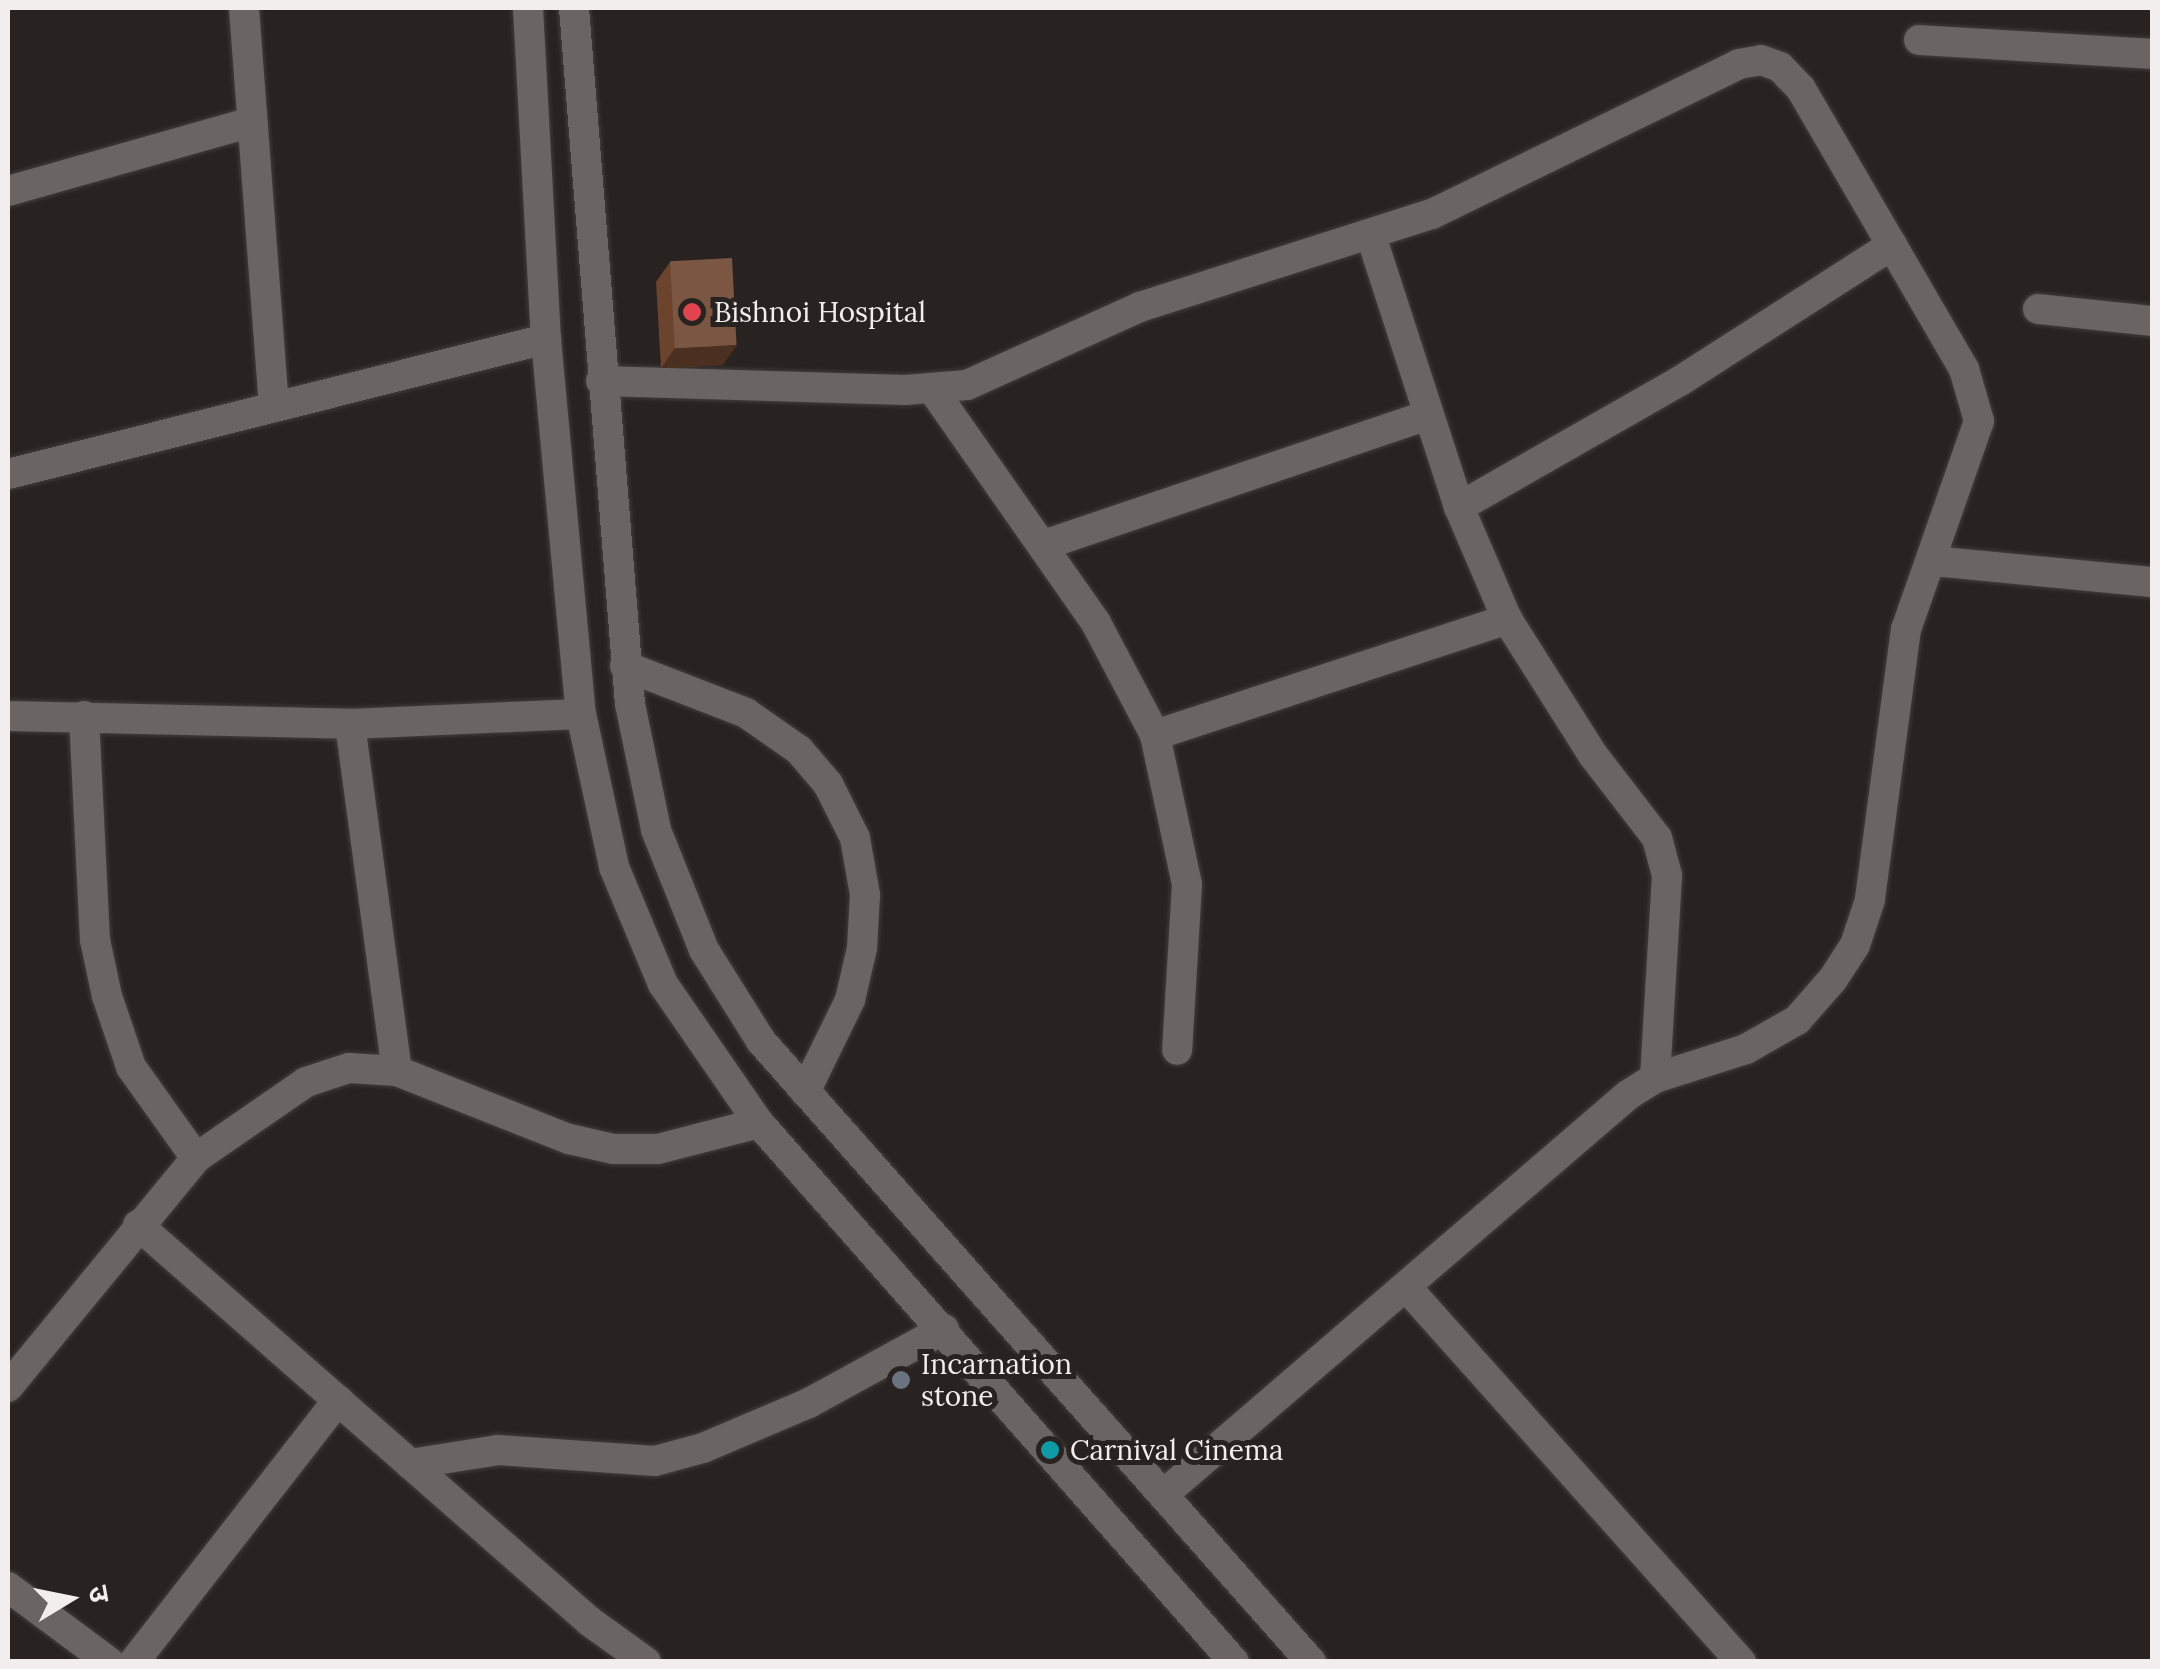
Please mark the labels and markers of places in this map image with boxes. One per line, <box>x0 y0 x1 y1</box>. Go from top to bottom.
place label: Bishnoi Hospital <box>714 295 926 329</box>
marker: Bishnoi Hospital <box>679 299 705 325</box>
place label: Incarnation stone <box>921 1347 1072 1413</box>
marker: Incarnation stone <box>890 1369 912 1391</box>
place label: Carnival Cinema <box>1070 1433 1283 1467</box>
marker: Carnival Cinema <box>1039 1439 1061 1461</box>

